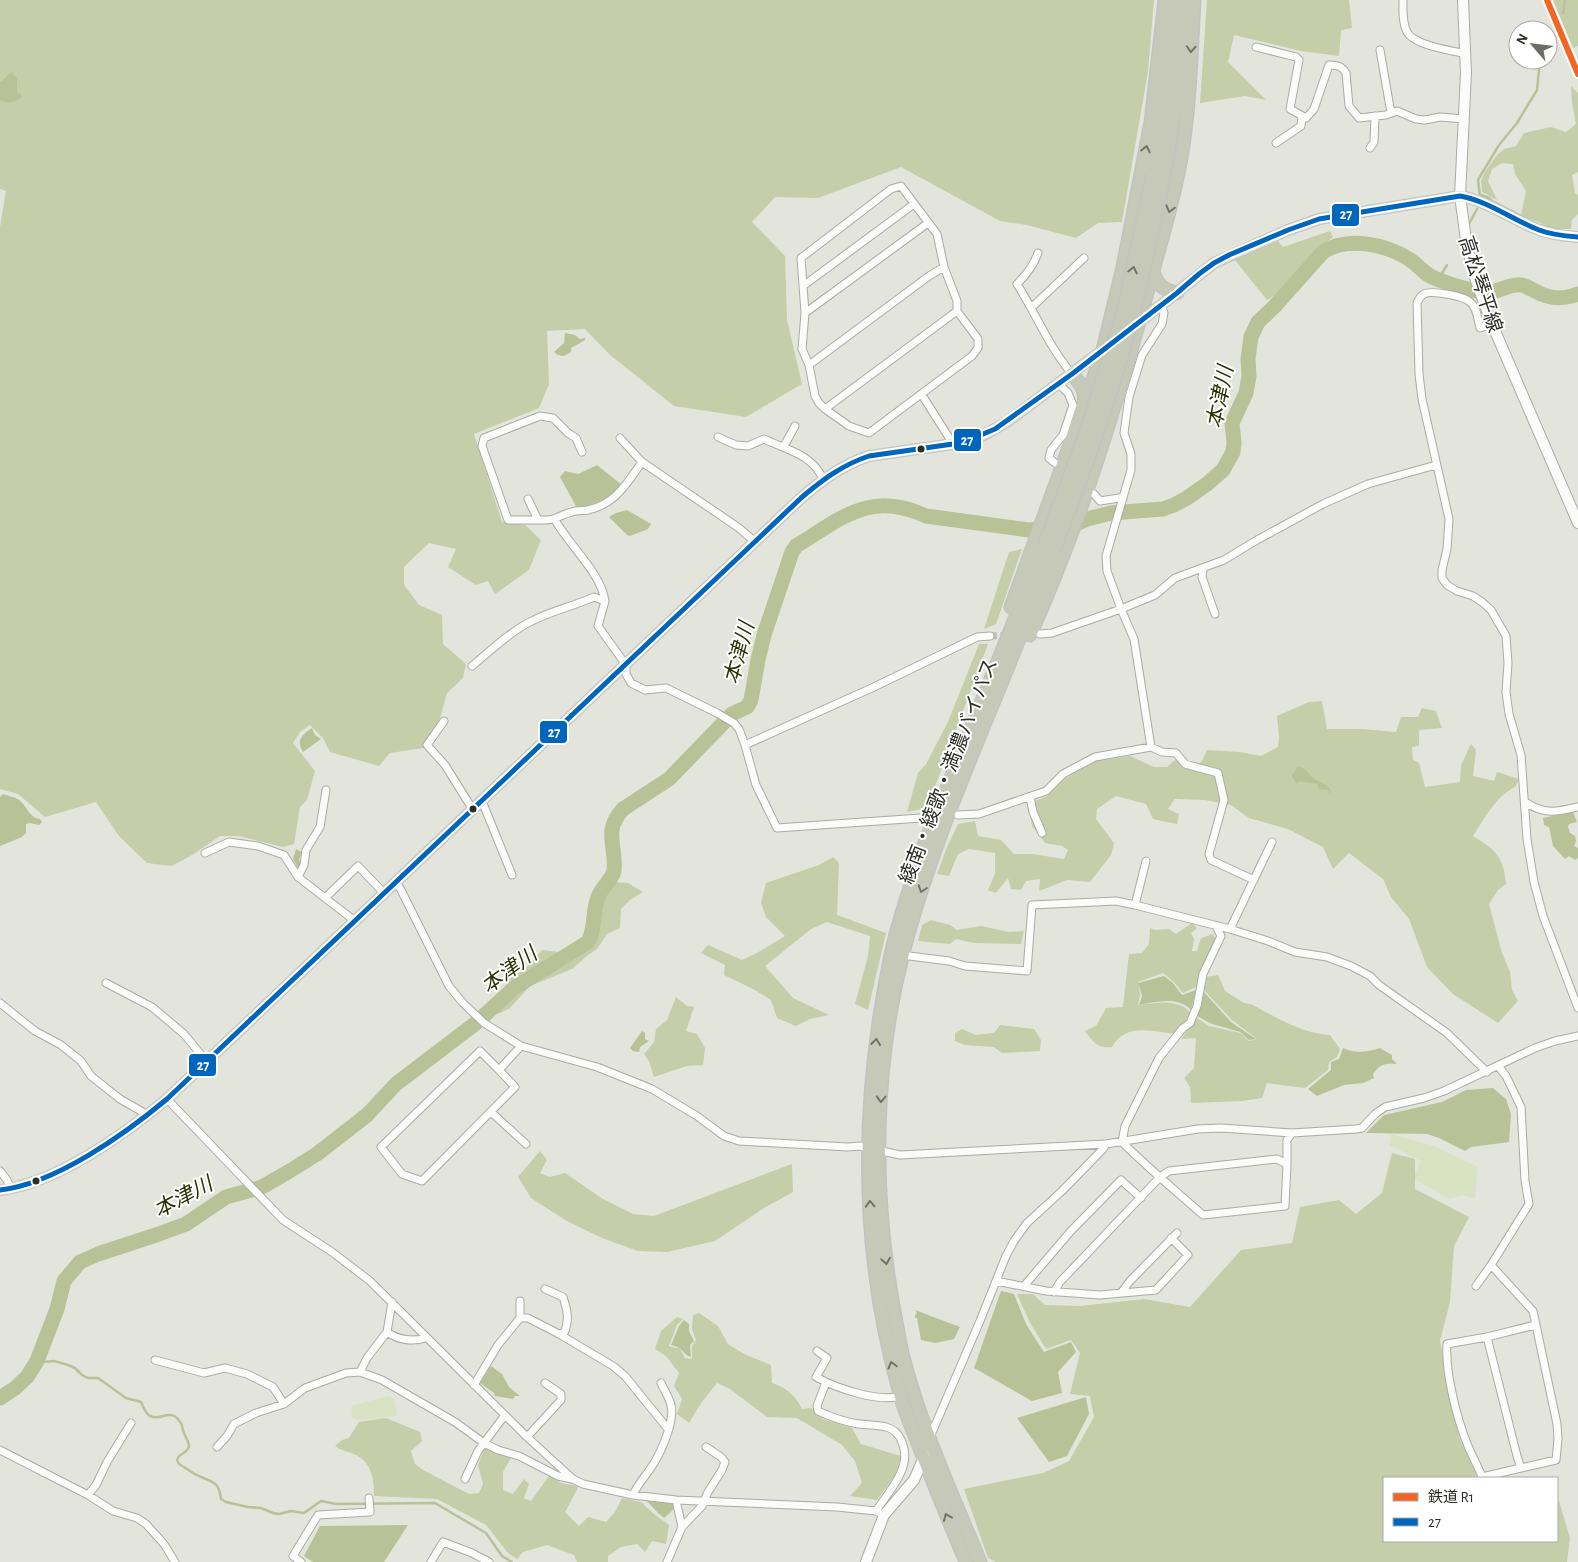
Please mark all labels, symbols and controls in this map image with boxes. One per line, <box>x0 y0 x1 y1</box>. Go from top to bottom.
north arrow <box>1508 20 1558 70</box>
text: N <box>1514 32 1531 47</box>
one-way arrow <box>1186 45 1197 53</box>
one-way arrow <box>1140 144 1151 153</box>
line badge: 27 <box>1331 203 1360 227</box>
one-way arrow <box>1166 205 1176 213</box>
text: 27 <box>1340 208 1352 222</box>
street label: 高松琴平線 <box>1455 233 1507 335</box>
one-way arrow <box>1127 266 1138 275</box>
water label: 本津川 <box>1203 362 1237 430</box>
line badge: 27 <box>953 428 982 452</box>
text: 27 <box>961 434 973 448</box>
unlabelled marker <box>916 444 926 454</box>
water label: 本津川 <box>720 618 758 686</box>
street label: 綾南・綾歌・満濃バイパス <box>895 655 1001 887</box>
line badge: 27 <box>539 720 568 744</box>
text: 27 <box>548 726 560 740</box>
unlabelled marker <box>468 804 478 814</box>
one-way arrow <box>918 884 928 892</box>
water label: 本津川 <box>477 941 543 997</box>
one-way arrow <box>870 1038 881 1046</box>
line badge: 27 <box>188 1053 217 1077</box>
text: 27 <box>197 1059 209 1073</box>
one-way arrow <box>875 1095 886 1103</box>
water label: 本津川 <box>150 1172 218 1222</box>
unlabelled marker <box>31 1176 41 1186</box>
one-way arrow <box>865 1200 876 1208</box>
one-way arrow <box>880 1257 891 1265</box>
one-way arrow <box>887 1360 898 1369</box>
legend <box>1383 1477 1558 1542</box>
text: 鉄道 R1 <box>1428 1489 1474 1505</box>
one-way arrow <box>943 1513 954 1522</box>
text: 27 <box>1428 1515 1441 1530</box>

